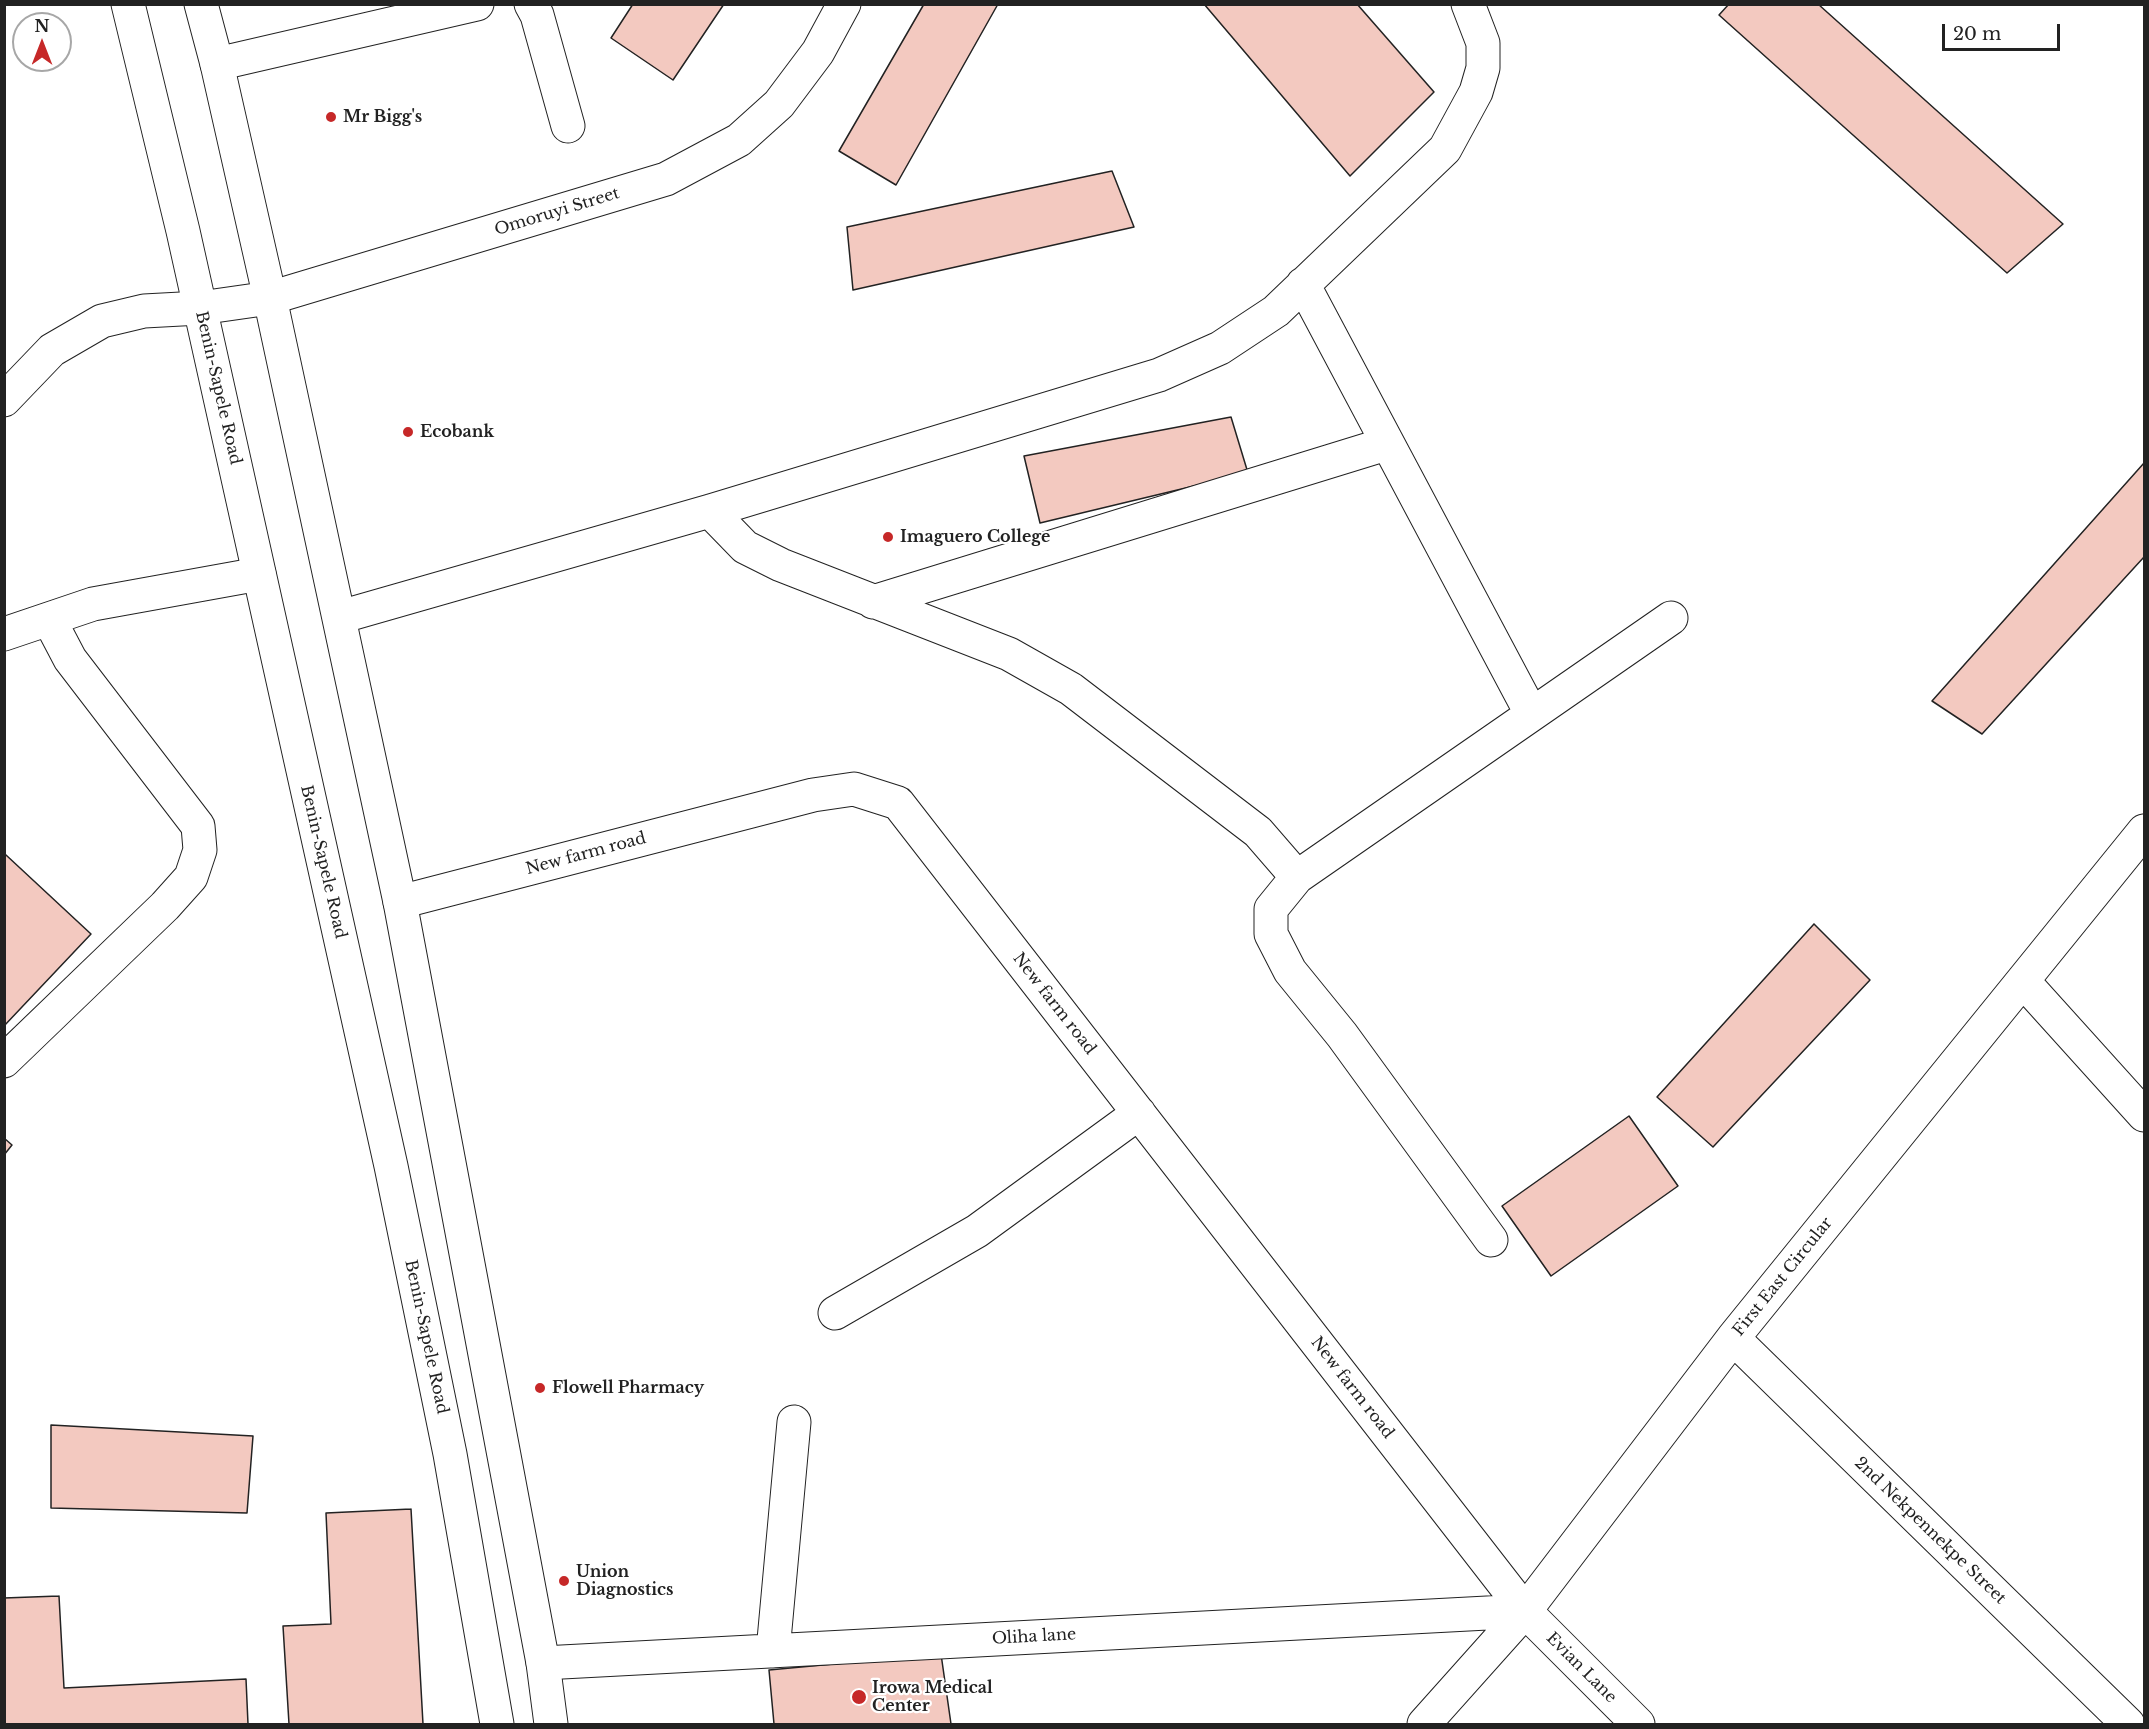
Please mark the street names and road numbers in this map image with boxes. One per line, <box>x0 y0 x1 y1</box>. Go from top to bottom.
street label: Omoruyi Street <box>492 184 622 240</box>
street label: Benin-Sapele Road <box>191 309 245 467</box>
street label: Benin-Sapele Road <box>296 783 350 941</box>
street label: New farm road <box>524 829 648 879</box>
street label: New farm road <box>1008 949 1100 1059</box>
street label: First East Circular <box>1729 1214 1837 1340</box>
street label: Benin-Sapele Road <box>400 1258 452 1416</box>
street label: New farm road <box>1306 1333 1398 1443</box>
street label: 2nd Nekpennekpe Street <box>1850 1454 2010 1608</box>
street label: Oliha lane <box>991 1625 1077 1649</box>
street label: Evian Lane <box>1542 1629 1620 1707</box>

